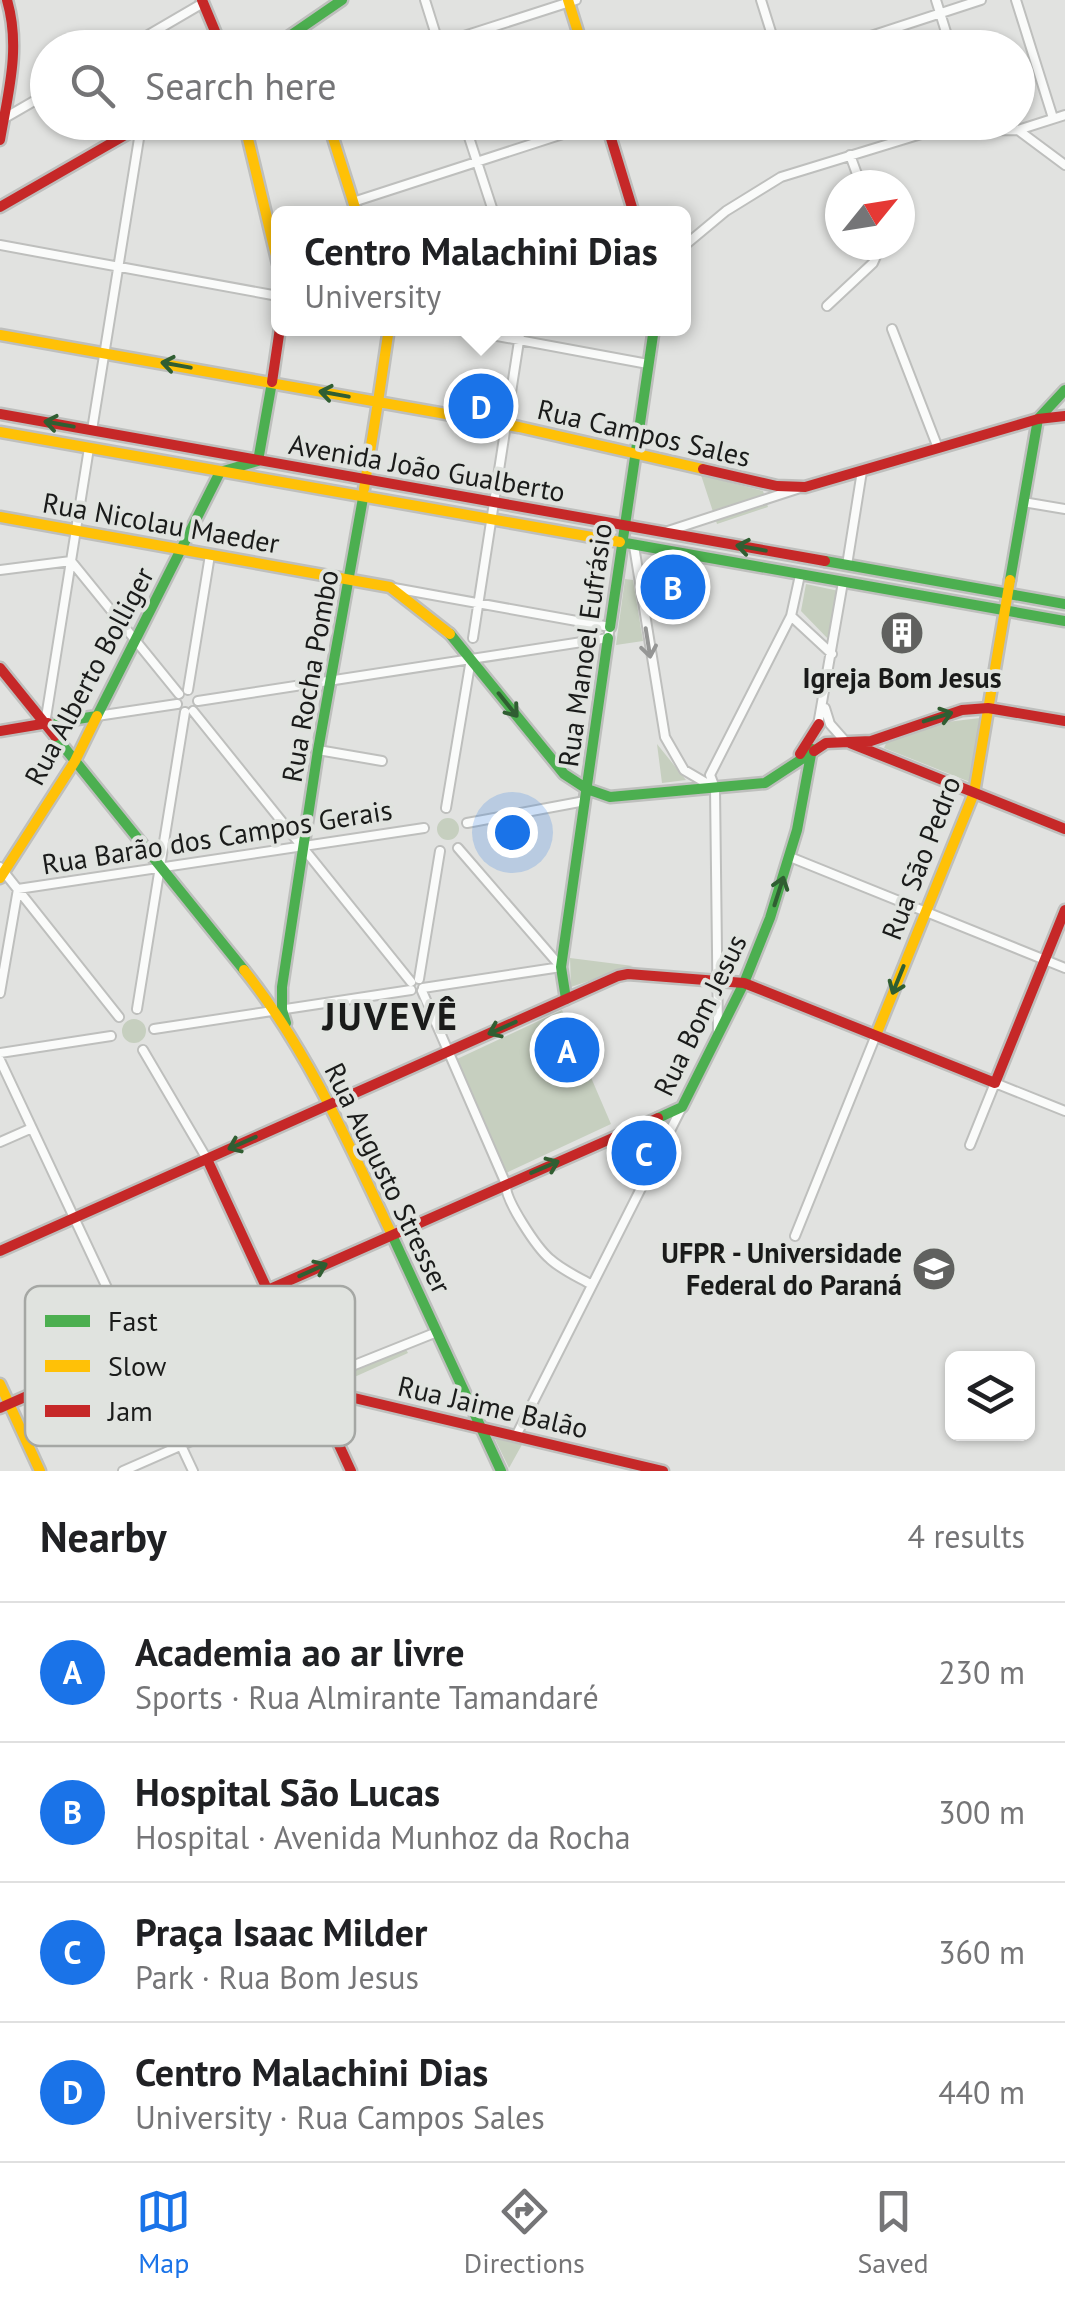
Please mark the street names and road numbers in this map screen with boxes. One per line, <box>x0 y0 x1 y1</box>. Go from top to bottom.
street label: Rua Campos Sales <box>534 390 754 475</box>
street label: Avenida João Gualberto <box>286 425 568 510</box>
street label: Rua Nicolau Maeder <box>40 483 283 562</box>
street label: Rua Manoel Eufrásio <box>549 521 620 769</box>
street label: Rua Alberto Bolliger <box>15 560 162 791</box>
street label: Rua Rocha Pombo <box>273 567 346 785</box>
street label: Rua São Pedro <box>872 771 969 945</box>
street label: Rua Barão dos Campos Gerais <box>39 791 395 882</box>
street label: Rua Bom Jesus <box>644 928 755 1102</box>
street label: Rua Augusto Stresser <box>316 1056 461 1300</box>
street label: Rua Jaime Balão <box>394 1367 592 1446</box>

